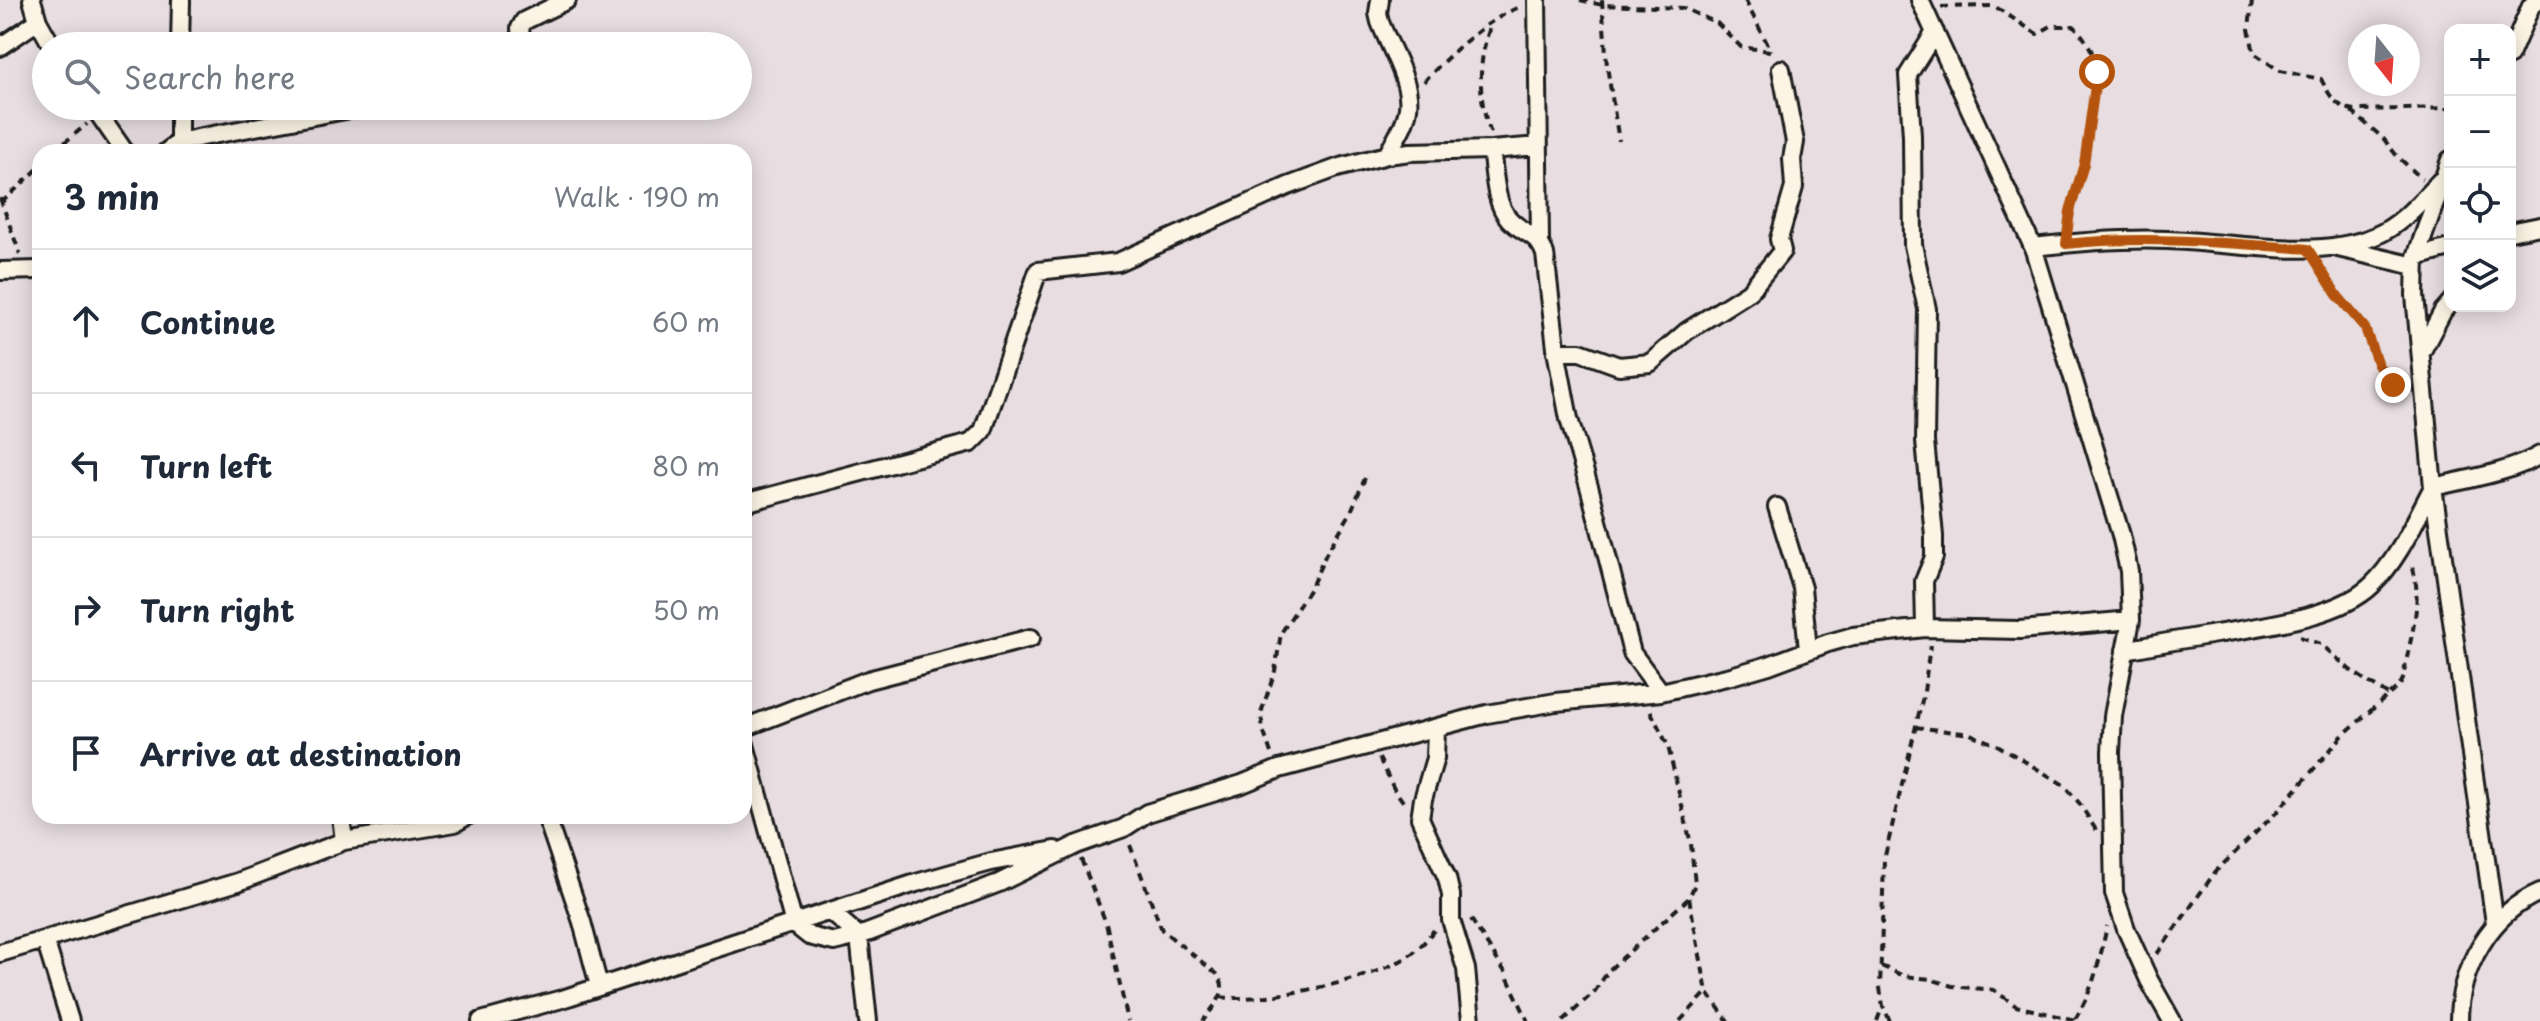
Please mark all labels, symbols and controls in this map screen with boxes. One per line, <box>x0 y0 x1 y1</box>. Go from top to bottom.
north arrow <box>2348 24 2420 96</box>
map controls <box>2444 24 2516 312</box>
button: + <box>2444 24 2516 96</box>
search box <box>32 32 752 120</box>
icon: search <box>60 54 104 98</box>
text: Search here <box>124 54 296 99</box>
route start <box>2079 54 2115 90</box>
button: − <box>2444 96 2516 168</box>
button: locate <box>2444 168 2516 240</box>
text: 3 min <box>64 170 160 222</box>
text: Walk · 190 m <box>554 177 720 216</box>
button: layers <box>2444 240 2516 312</box>
icon: ahead <box>64 299 108 343</box>
text: Continue <box>140 299 275 344</box>
text: 60 m <box>652 302 720 341</box>
route end <box>2375 367 2411 403</box>
icon: left <box>64 443 108 487</box>
text: Turn left <box>140 443 272 488</box>
text: 80 m <box>652 446 720 485</box>
icon: right <box>64 587 108 631</box>
text: Turn right <box>140 587 295 632</box>
text: 50 m <box>653 590 720 629</box>
icon: arrive <box>64 731 108 775</box>
text: Arrive at destination <box>140 731 462 776</box>

